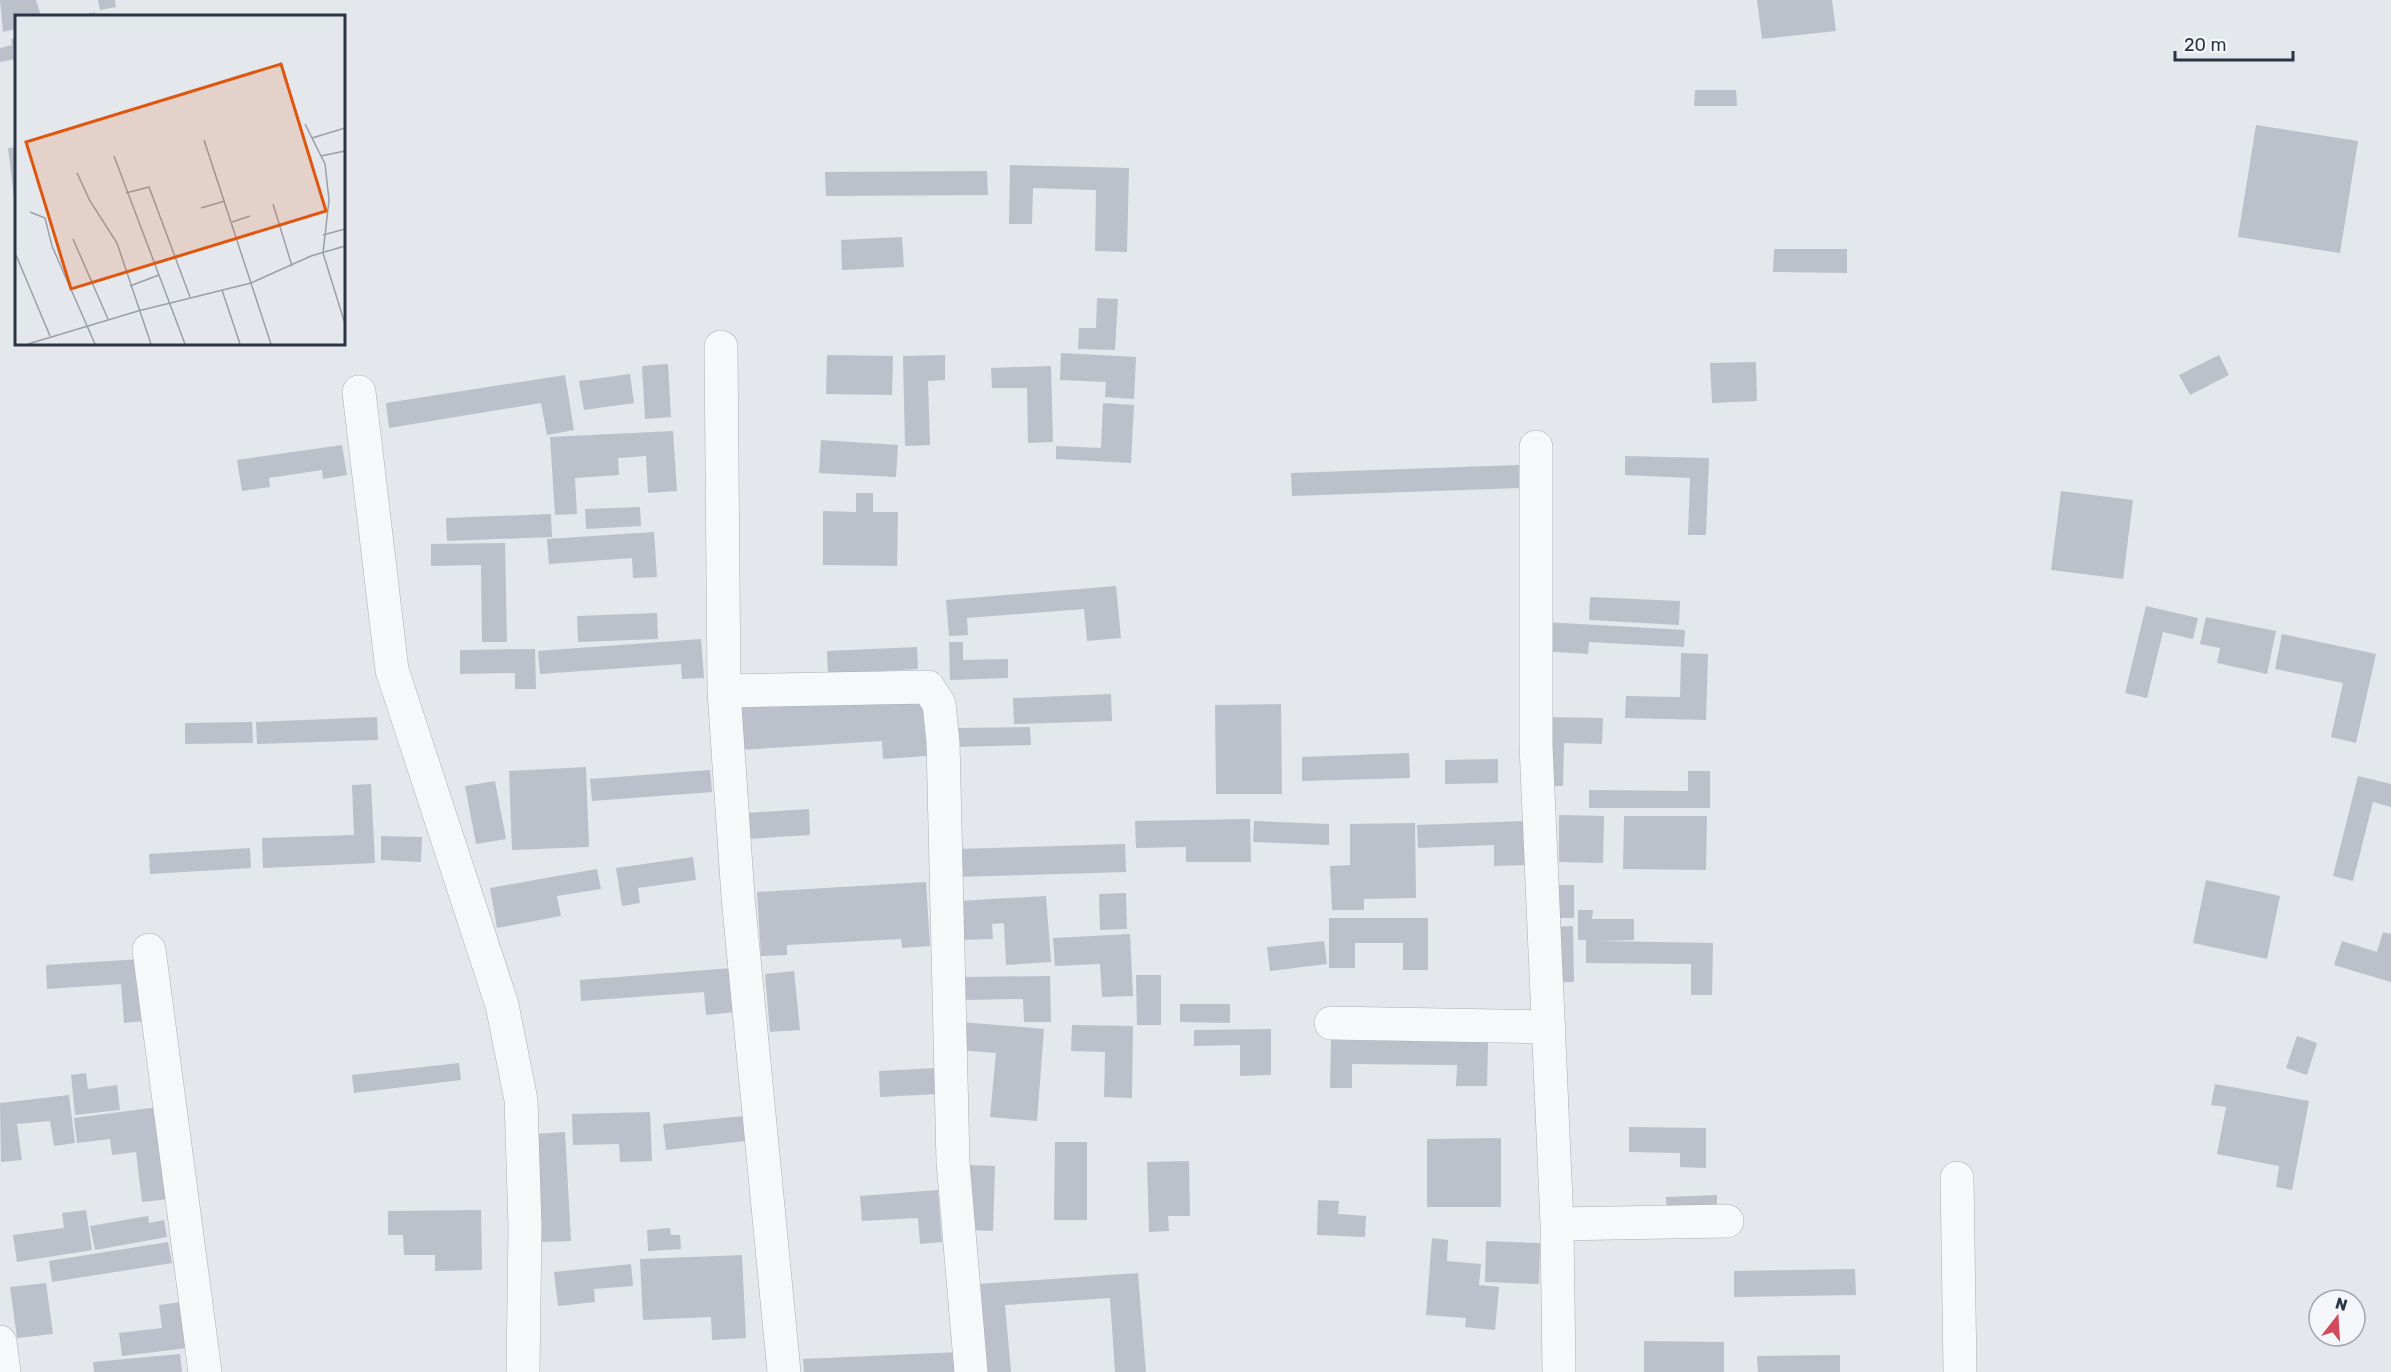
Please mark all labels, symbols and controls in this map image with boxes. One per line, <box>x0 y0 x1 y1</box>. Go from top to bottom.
inset map <box>15 15 345 345</box>
scale bar <box>2175 24 2294 62</box>
text: 20 m <box>2184 34 2226 56</box>
north arrow <box>2307 1288 2367 1348</box>
text: N <box>2333 1293 2350 1315</box>

